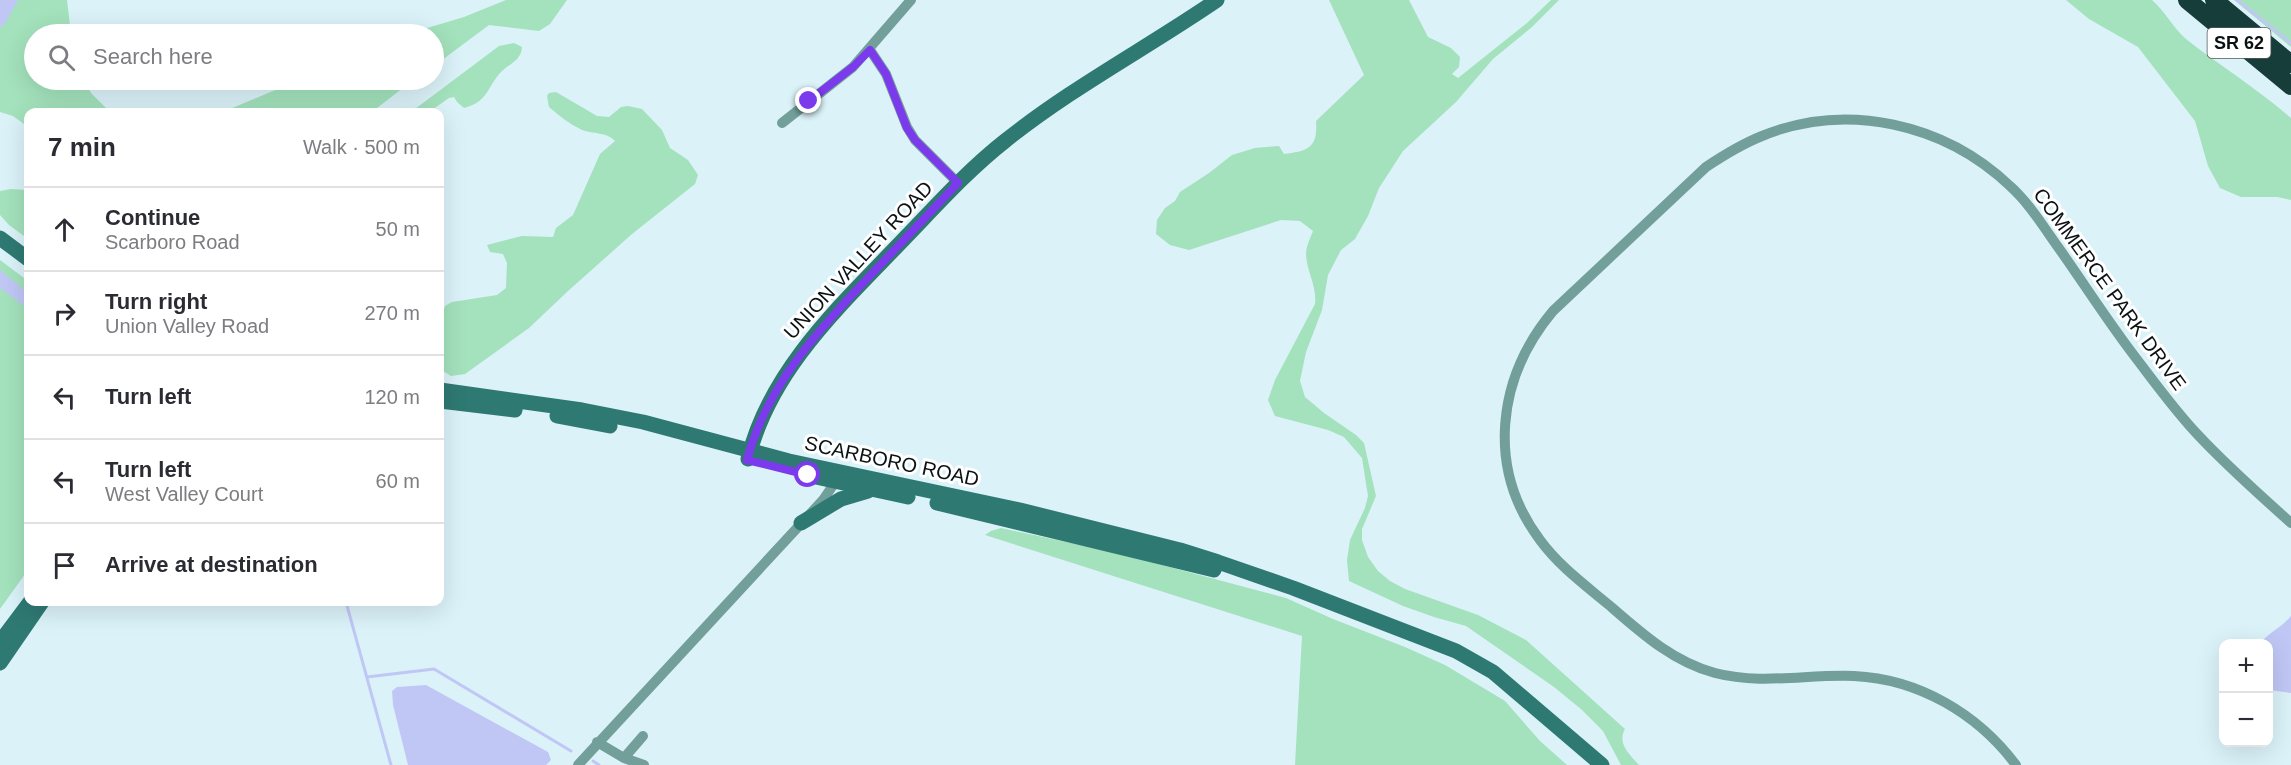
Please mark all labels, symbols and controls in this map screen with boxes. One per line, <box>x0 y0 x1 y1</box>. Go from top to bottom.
search box <box>24 24 444 90</box>
road number: SR 62 <box>2208 28 2270 58</box>
icon: search <box>45 41 78 74</box>
text: Search here <box>93 44 213 69</box>
route end <box>795 87 821 113</box>
text: 7 min <box>48 132 116 162</box>
text: Walk · 500 m <box>303 136 420 158</box>
street label: UNION VALLEY ROAD <box>779 177 937 343</box>
street label: COMMERCE PARK DRIVE <box>2029 184 2191 394</box>
text: Continue <box>105 205 200 230</box>
icon: ahead <box>48 213 81 246</box>
text: 50 m <box>376 218 420 240</box>
text: Scarboro Road <box>105 231 240 253</box>
text: Turn right <box>105 289 207 314</box>
icon: right <box>48 297 81 330</box>
text: 270 m <box>364 302 420 324</box>
text: Union Valley Road <box>105 315 269 337</box>
icon: left <box>48 381 81 414</box>
text: Turn left <box>105 384 191 409</box>
text: 120 m <box>364 386 420 408</box>
street label: SCARBORO ROAD <box>803 432 981 490</box>
text: Turn left <box>105 457 191 482</box>
route start <box>794 461 820 487</box>
icon: left <box>48 465 81 498</box>
text: 60 m <box>376 470 420 492</box>
text: West Valley Court <box>105 483 263 505</box>
icon: arrive <box>48 549 81 582</box>
text: Arrive at destination <box>105 552 318 577</box>
map controls <box>2219 639 2273 747</box>
button: + <box>2219 639 2273 693</box>
button: − <box>2219 693 2273 747</box>

